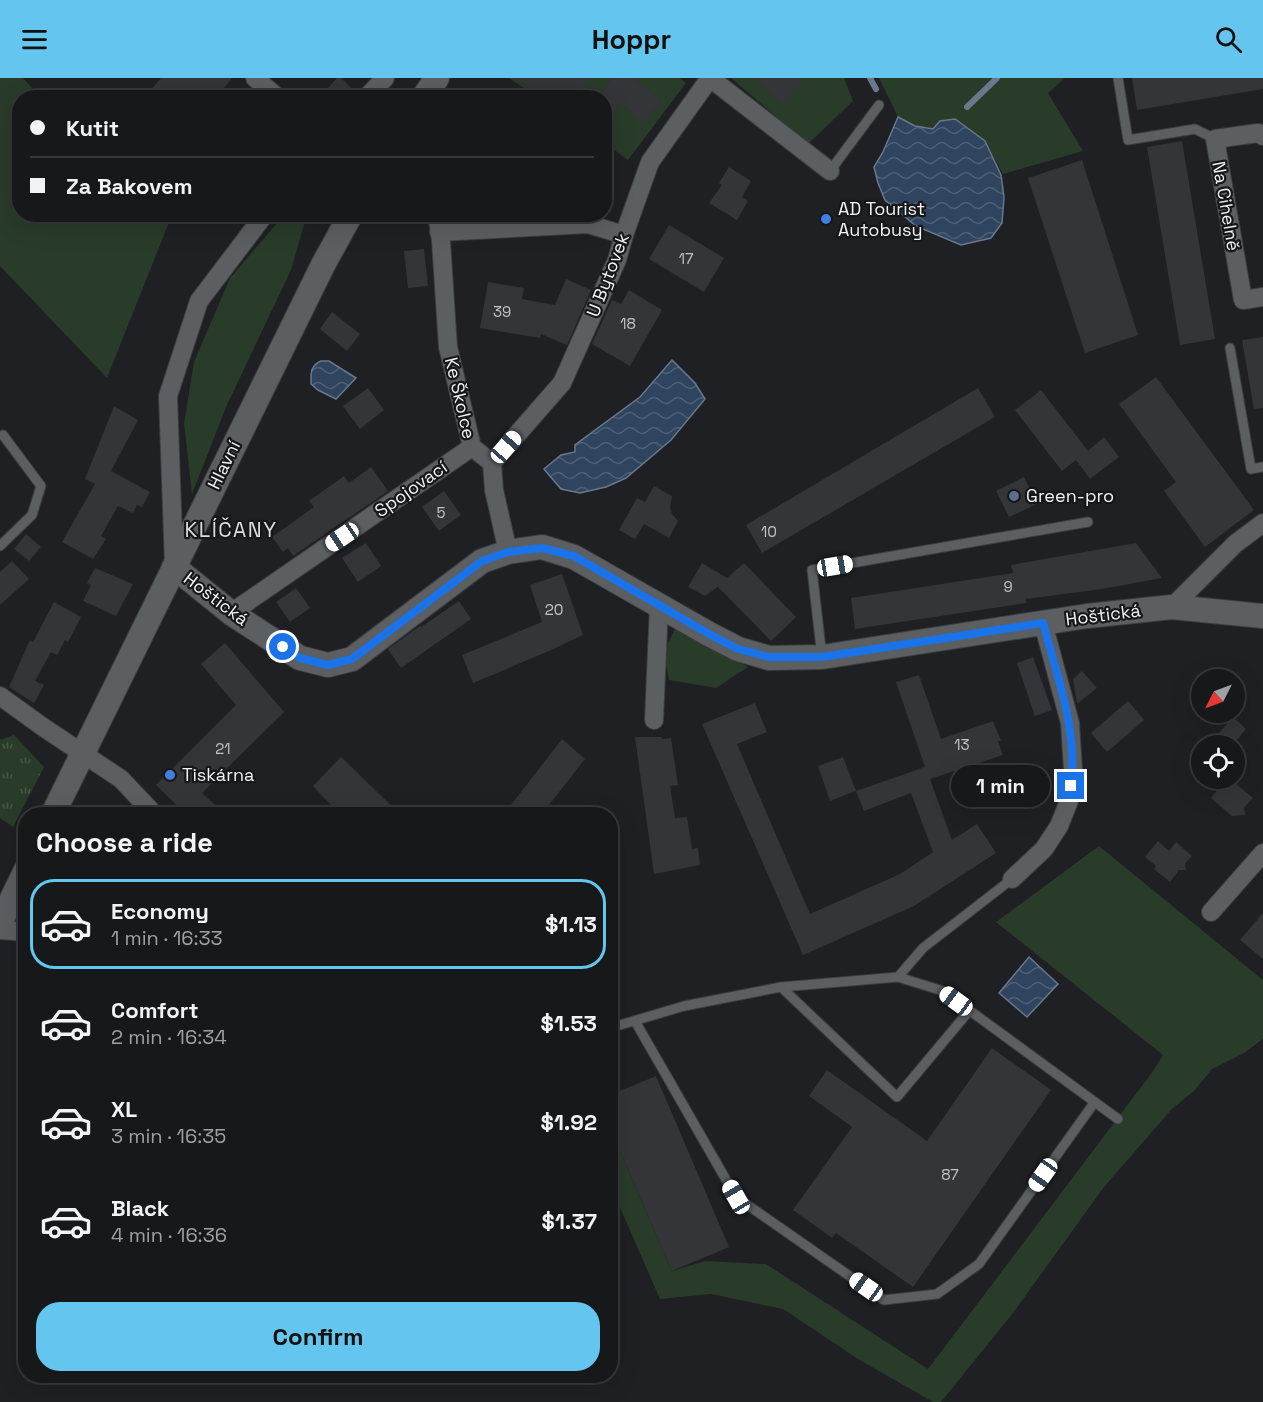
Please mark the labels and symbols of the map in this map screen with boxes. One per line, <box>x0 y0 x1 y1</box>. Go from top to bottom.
street label: Na Cihelně <box>1207 159 1246 253</box>
place label: AD Tourist Autobusy <box>838 197 925 241</box>
marker: AD Tourist Autobusy <box>819 212 833 226</box>
street label: U Bytovek <box>581 229 634 320</box>
house number: 17 <box>679 249 693 268</box>
house number: 39 <box>493 302 511 321</box>
house number: 18 <box>620 314 636 333</box>
street label: Ke Školce <box>440 355 481 441</box>
car <box>487 428 525 466</box>
street label: Hlavní <box>202 436 245 493</box>
street label: Spojovací <box>370 455 452 522</box>
place label: Green-pro <box>1026 484 1114 507</box>
marker: Green-pro <box>1007 489 1021 503</box>
house number: 5 <box>437 503 446 522</box>
district label: KLÍČANY <box>184 516 278 543</box>
car <box>322 519 362 555</box>
house number: 10 <box>761 522 777 541</box>
car <box>816 554 854 578</box>
street label: Hoštická <box>179 567 253 631</box>
house number: 9 <box>1003 577 1013 596</box>
street label: Hoštická <box>1064 598 1142 631</box>
house number: 20 <box>545 600 563 619</box>
route start <box>269 633 296 660</box>
north arrow <box>1191 669 1245 723</box>
house number: 13 <box>954 735 970 754</box>
house number: 21 <box>215 739 231 758</box>
place label: Tiskárna <box>182 763 254 786</box>
callout: 1 min <box>951 765 1050 807</box>
marker: Tiskárna <box>163 768 177 782</box>
route end <box>1057 772 1084 799</box>
car <box>936 983 976 1019</box>
car <box>1025 1155 1061 1195</box>
house number: 87 <box>941 1165 959 1184</box>
car <box>719 1177 753 1217</box>
car <box>846 1269 886 1305</box>

